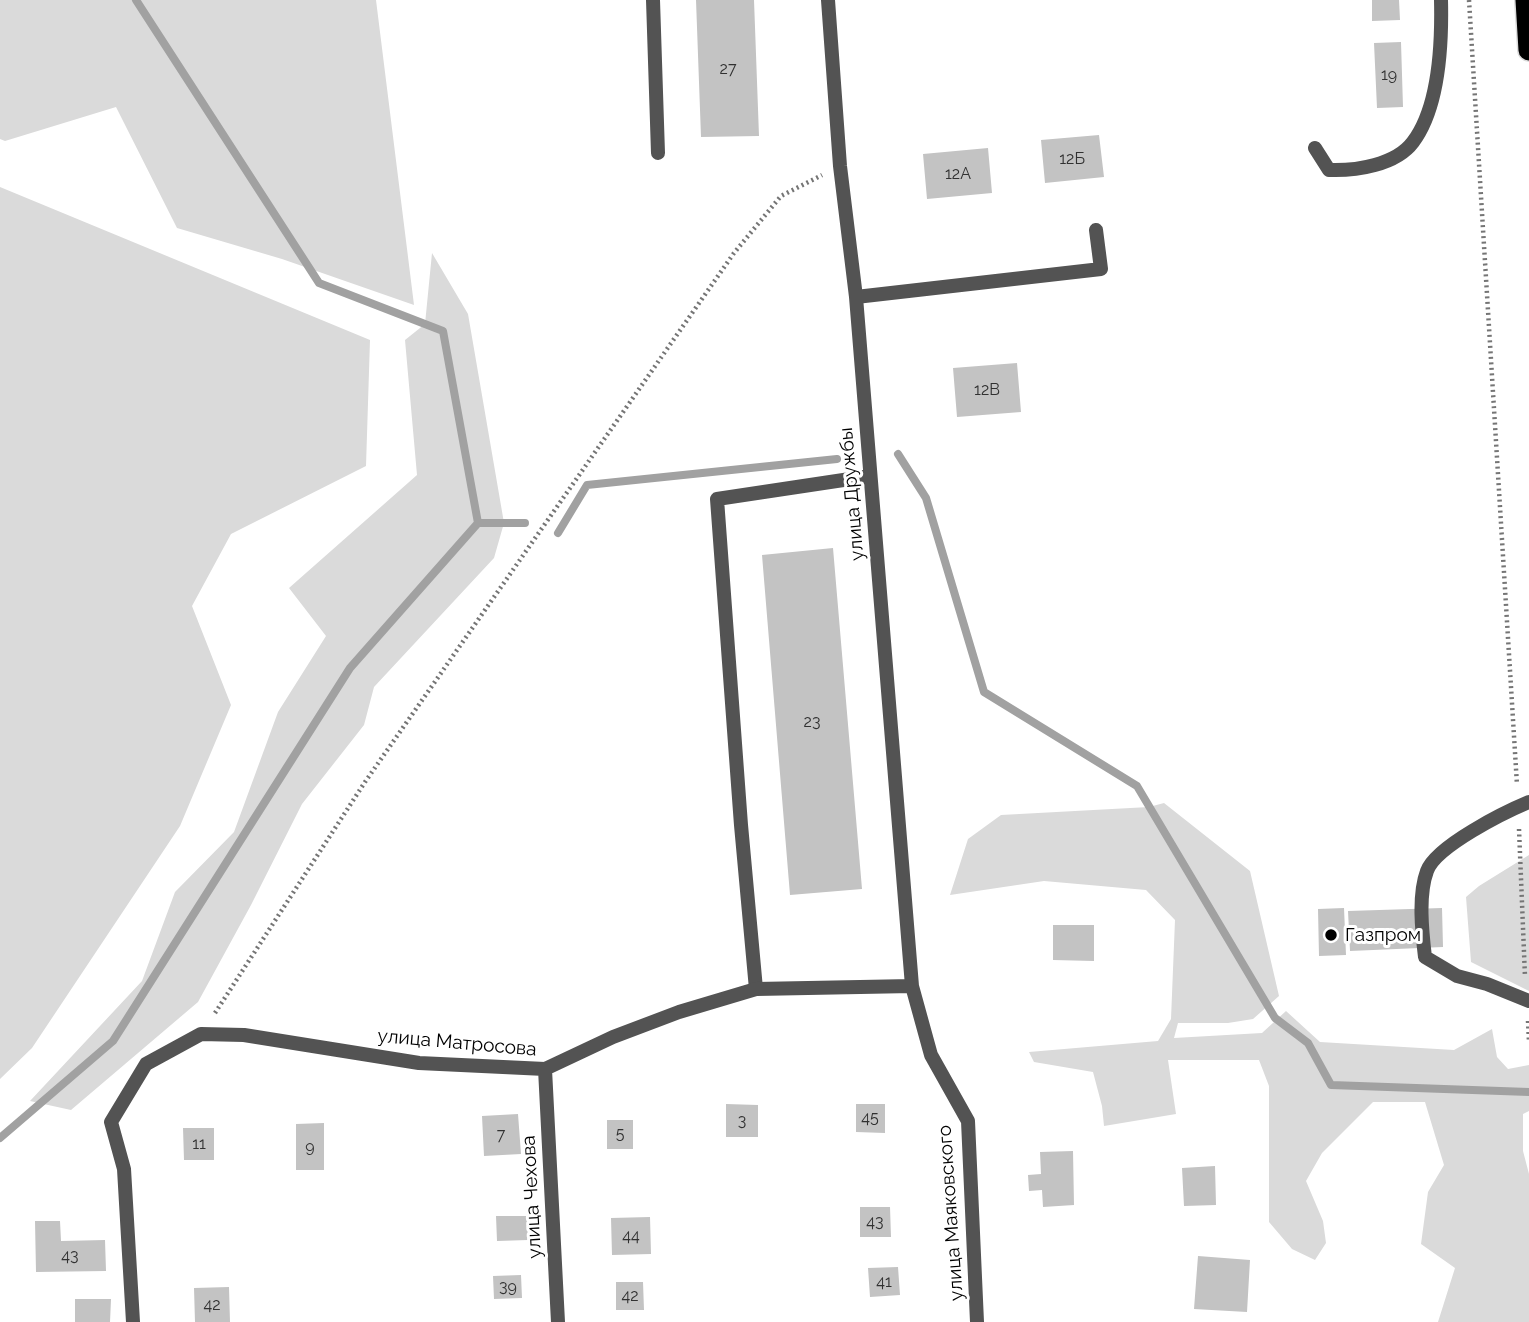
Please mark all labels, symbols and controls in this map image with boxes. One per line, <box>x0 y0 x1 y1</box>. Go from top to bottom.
house number: 27 <box>720 59 736 79</box>
house number: 19 <box>1381 65 1397 85</box>
house number: 12Б <box>1059 149 1085 169</box>
house number: 12А <box>945 164 971 184</box>
house number: 12В <box>974 380 1000 400</box>
street label: улица Дружбы <box>835 426 869 562</box>
house number: 23 <box>804 712 820 732</box>
place label: Газпром <box>1345 924 1421 946</box>
marker: Газпром <box>1323 927 1339 943</box>
street label: улица Матросова <box>377 1025 537 1061</box>
house number: 45 <box>861 1108 879 1128</box>
house number: 3 <box>738 1111 746 1131</box>
house number: 5 <box>616 1124 624 1144</box>
street label: улица Маяковского <box>933 1124 969 1302</box>
house number: 7 <box>497 1125 505 1145</box>
house number: 11 <box>192 1134 206 1154</box>
street label: улица Чехова <box>517 1135 547 1259</box>
house number: 9 <box>305 1137 315 1157</box>
house number: 43 <box>866 1212 884 1232</box>
house number: 44 <box>622 1226 640 1246</box>
house number: 43 <box>61 1246 79 1266</box>
house number: 41 <box>876 1272 892 1292</box>
house number: 39 <box>499 1277 517 1297</box>
house number: 42 <box>621 1286 639 1306</box>
house number: 42 <box>203 1295 221 1315</box>

